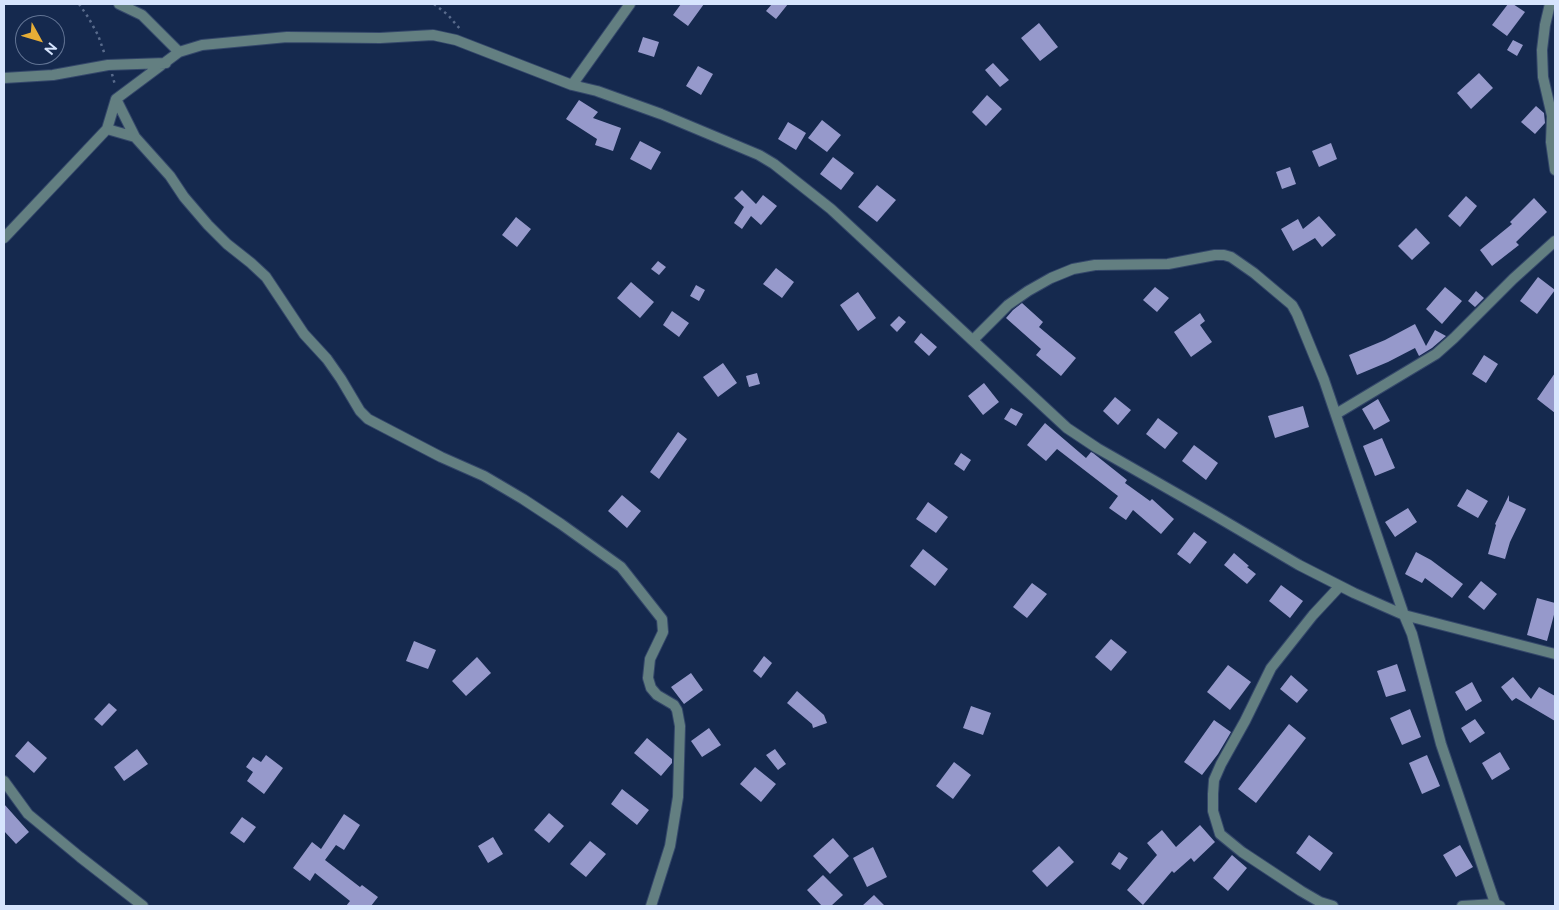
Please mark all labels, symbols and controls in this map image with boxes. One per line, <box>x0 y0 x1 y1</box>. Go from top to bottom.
north arrow <box>15 15 65 65</box>
text: N <box>41 40 60 58</box>

